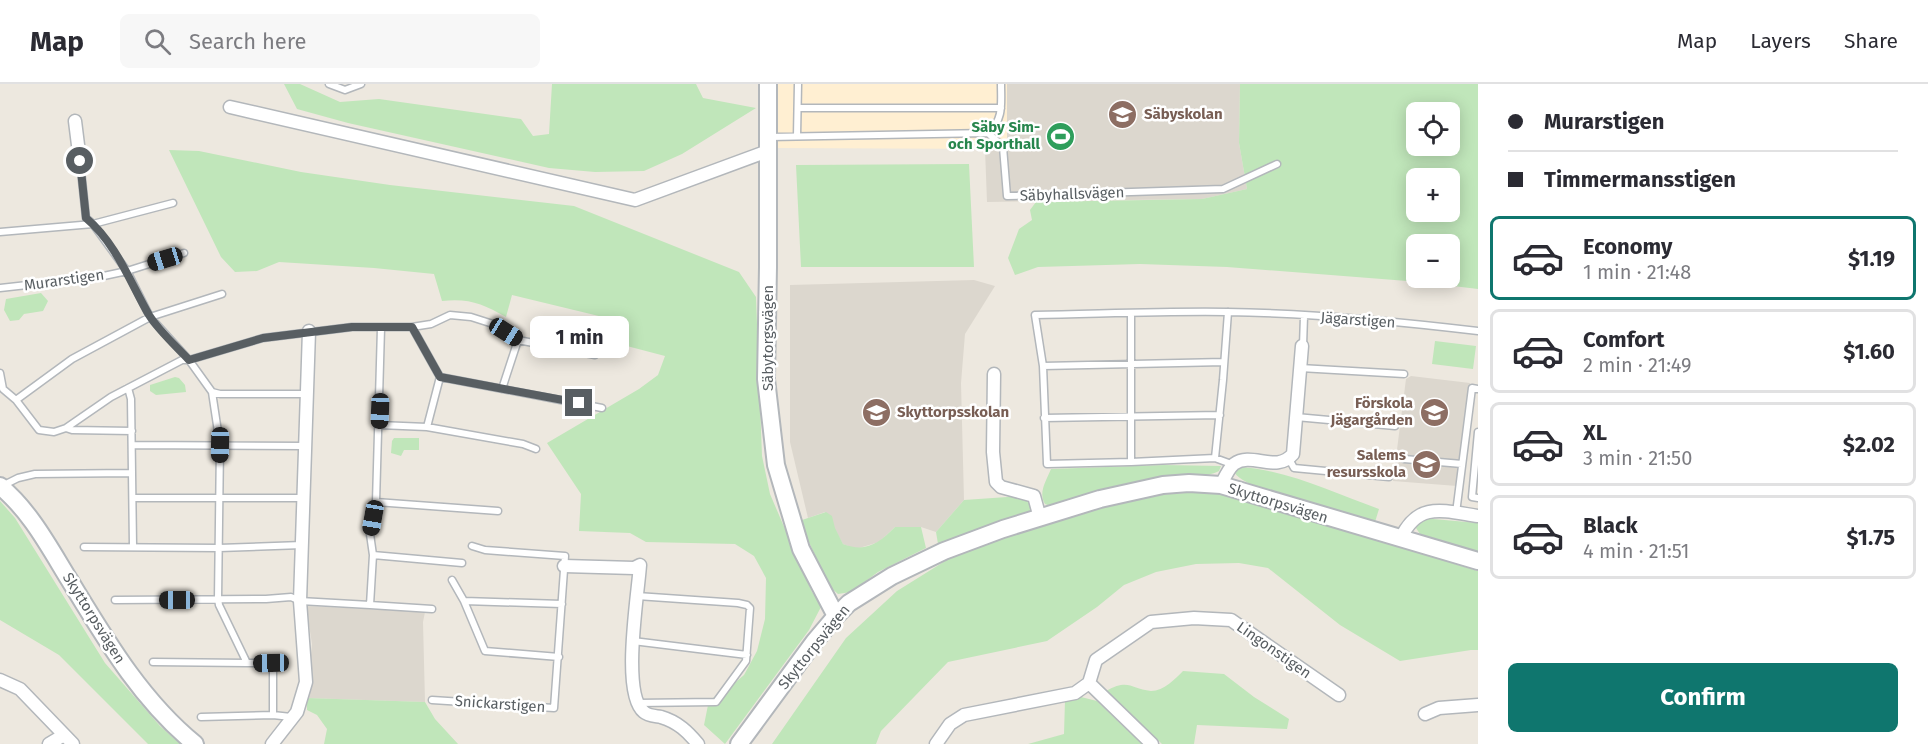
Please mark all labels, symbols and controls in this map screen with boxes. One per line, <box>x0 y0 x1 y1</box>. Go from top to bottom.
search box <box>120 14 540 68</box>
text: Map <box>30 25 84 58</box>
icon: search <box>141 25 174 58</box>
text: Search here <box>189 28 307 55</box>
text: Map <box>1677 28 1717 54</box>
text: Layers <box>1750 28 1811 54</box>
text: Share <box>1844 28 1898 54</box>
school or university icon: Säbyskolan <box>1107 98 1139 130</box>
map controls <box>1406 102 1460 288</box>
button: locate <box>1406 102 1460 156</box>
place label: Säbyskolan <box>1144 105 1223 123</box>
text: Murarstigen <box>1544 108 1664 135</box>
place label: Säby Sim- och Sporthall <box>948 118 1041 153</box>
sports icon: Säby Sim- och Sporthall <box>1045 120 1077 152</box>
route start <box>66 147 93 174</box>
text: Timmermansstigen <box>1544 166 1736 193</box>
button: + <box>1406 168 1460 222</box>
street label: Säbyhallsvägen <box>1019 183 1125 205</box>
icon: car <box>1511 231 1565 285</box>
text: Economy <box>1583 233 1672 260</box>
button: − <box>1406 234 1460 288</box>
car <box>145 245 185 273</box>
text: $1.19 <box>1848 245 1895 272</box>
text: 1 min · 21:48 <box>1583 260 1691 284</box>
street label: Murarstigen <box>23 265 105 295</box>
street label: Säbytorgsvägen <box>759 285 777 391</box>
street label: Jägarstigen <box>1320 308 1396 332</box>
car <box>486 315 526 349</box>
callout: 1 min <box>530 316 628 358</box>
icon: car <box>1511 324 1565 378</box>
text: 1 min <box>555 325 604 349</box>
text: Comfort <box>1583 326 1664 353</box>
text: $1.60 <box>1843 338 1895 365</box>
text: 2 min · 21:49 <box>1583 353 1692 377</box>
route end <box>565 389 592 416</box>
car <box>370 393 390 429</box>
place label: Förskola Jägargården <box>1330 394 1413 429</box>
school or university icon: Skyttorpsskolan <box>860 396 892 428</box>
school or university icon: Förskola Jägargården <box>1418 396 1450 428</box>
place label: Skyttorpsskolan <box>897 403 1009 421</box>
icon: car <box>1511 417 1565 471</box>
text: XL <box>1583 419 1607 446</box>
car <box>211 427 229 463</box>
text: $2.02 <box>1843 431 1895 458</box>
place label: Salems resursskola <box>1327 446 1406 481</box>
text: 3 min · 21:50 <box>1583 446 1692 470</box>
school or university icon: Salems resursskola <box>1411 448 1443 480</box>
street label: Skyttorpsvägen <box>1226 479 1330 527</box>
car <box>361 499 385 537</box>
icon: car <box>1511 510 1565 564</box>
text: Black <box>1583 512 1638 539</box>
text: $1.75 <box>1846 524 1895 551</box>
text: 4 min · 21:51 <box>1583 539 1689 563</box>
street label: Skyttorpsvägen <box>59 569 129 667</box>
car <box>159 591 195 609</box>
street label: Skyttorpsvägen <box>774 601 854 693</box>
street label: Lingonstigen <box>1233 618 1315 682</box>
car <box>253 654 289 672</box>
button: Confirm <box>1508 663 1898 732</box>
street label: Snickarstigen <box>454 692 546 716</box>

